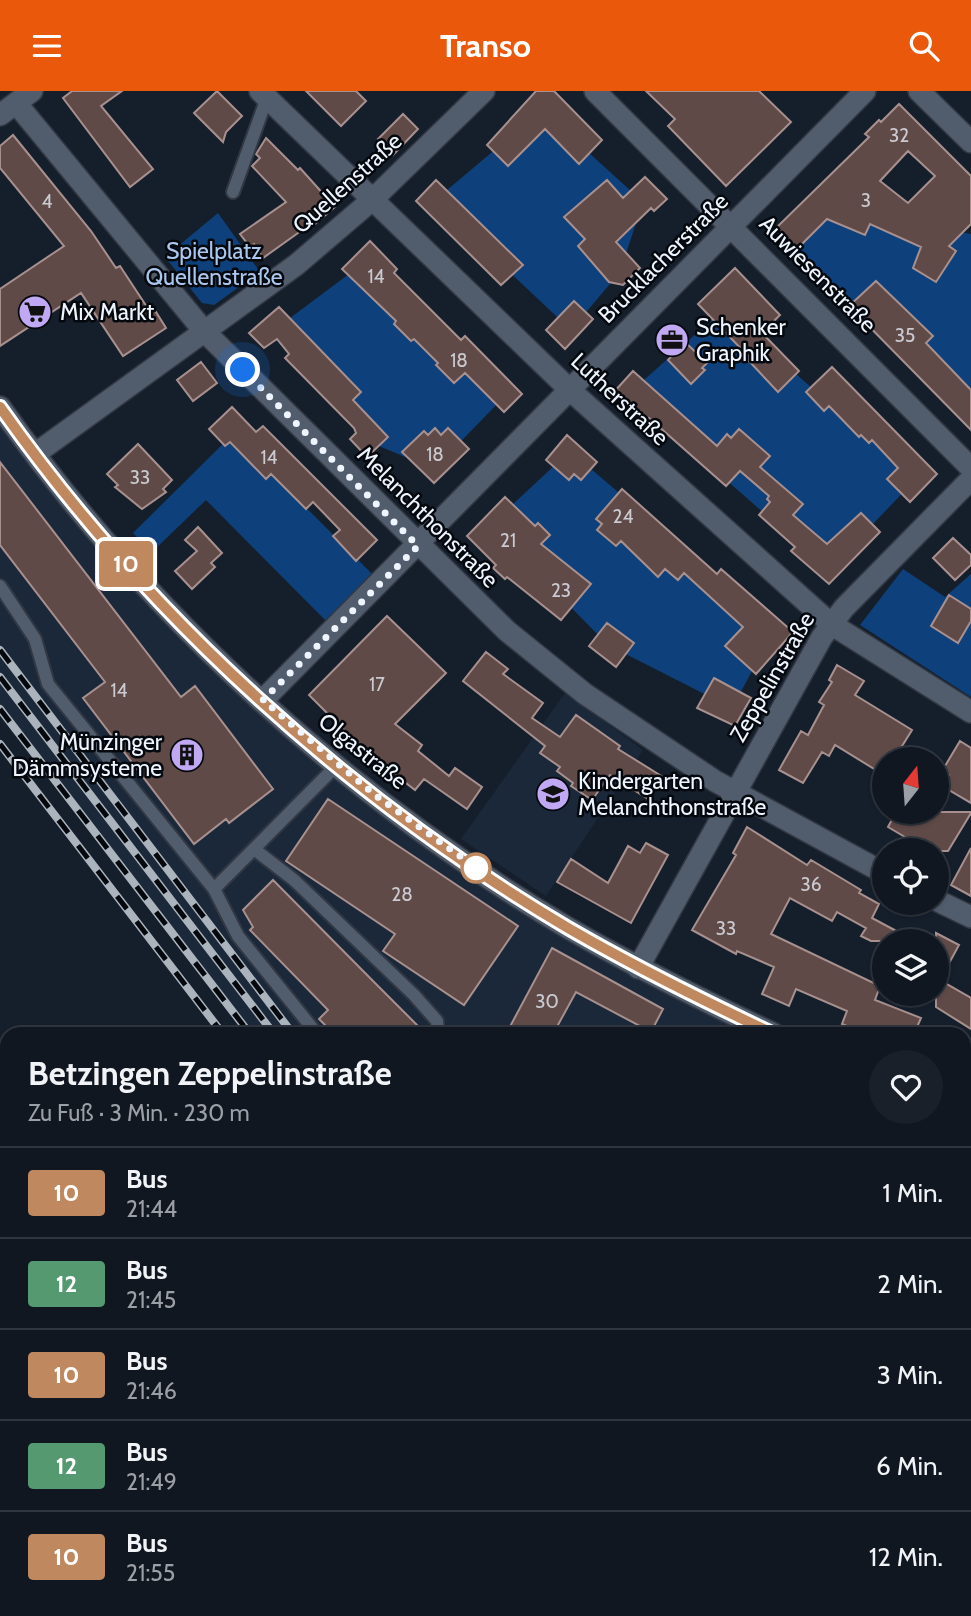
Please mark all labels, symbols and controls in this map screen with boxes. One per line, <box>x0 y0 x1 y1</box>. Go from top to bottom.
text: Transo <box>440 26 531 65</box>
icon: menu <box>28 27 66 65</box>
icon: search <box>905 27 943 65</box>
house number: 32 <box>889 124 909 147</box>
street label: Quellenstraße <box>287 127 407 239</box>
street label: Brucklacherstraße <box>592 187 734 329</box>
house number: 3 <box>861 189 871 212</box>
house number: 4 <box>42 190 53 213</box>
street label: Auwiesenstraße <box>754 210 882 338</box>
park label: Spielplatz Quellenstraße <box>145 237 283 291</box>
house number: 14 <box>367 265 385 288</box>
supermarket icon: Mix Markt <box>16 293 54 331</box>
place label: Mix Markt <box>60 298 155 326</box>
place label: Schenker Graphik <box>696 313 787 367</box>
office icon: Schenker Graphik <box>653 321 691 359</box>
house number: 35 <box>895 324 915 347</box>
street label: Lutherstraße <box>565 347 675 451</box>
house number: 18 <box>450 349 468 372</box>
your location <box>225 352 260 387</box>
street label: Melanchthonstraße <box>352 441 505 594</box>
house number: 18 <box>426 443 444 466</box>
house number: 14 <box>260 446 278 469</box>
house number: 33 <box>130 466 150 489</box>
house number: 24 <box>613 505 633 528</box>
house number: 21 <box>500 529 516 552</box>
line badge: 10 <box>94 541 158 587</box>
text: 10 <box>113 549 139 578</box>
house number: 23 <box>551 579 571 602</box>
street label: Zeppelinstraße <box>724 607 820 747</box>
house number: 17 <box>369 673 385 696</box>
house number: 14 <box>110 679 128 702</box>
street label: Olgastraße <box>313 707 413 795</box>
place label: Münzinger Dämmsysteme <box>12 728 163 782</box>
building icon: Münzinger Dämmsysteme <box>168 736 206 774</box>
north arrow <box>872 747 948 824</box>
map controls <box>872 747 949 1006</box>
place label: Kindergarten Melanchthonstraße <box>578 767 767 821</box>
school or university icon: Kindergarten Melanchthonstraße <box>534 775 572 813</box>
button: locate <box>872 838 949 915</box>
unlabelled marker <box>461 853 491 883</box>
house number: 36 <box>800 873 822 896</box>
house number: 28 <box>391 883 413 906</box>
house number: 33 <box>716 917 736 940</box>
button: layers <box>872 929 949 1006</box>
house number: 30 <box>535 990 559 1013</box>
button: heart <box>869 1050 943 1124</box>
text: Betzingen Zeppelinstraße <box>28 1053 392 1093</box>
text: Zu Fuß · 3 Min. · 230 m <box>28 1099 250 1127</box>
text: Bus <box>126 1163 167 1195</box>
text: 1 Min. <box>882 1177 943 1209</box>
text: 10 <box>54 1178 79 1207</box>
text: 21:44 <box>126 1195 177 1223</box>
text: Bus <box>126 1254 167 1286</box>
text: 2 Min. <box>877 1268 943 1300</box>
text: 12 <box>56 1269 77 1298</box>
text: 21:45 <box>126 1286 176 1314</box>
text: Bus <box>126 1345 167 1377</box>
text: 3 Min. <box>877 1359 943 1391</box>
text: 10 <box>54 1360 79 1389</box>
text: 21:46 <box>126 1377 177 1405</box>
text: Bus <box>126 1436 167 1468</box>
text: 6 Min. <box>876 1450 943 1482</box>
text: 12 <box>56 1451 77 1480</box>
text: 21:49 <box>126 1468 177 1496</box>
text: Bus <box>126 1527 167 1559</box>
text: 12 Min. <box>869 1541 943 1573</box>
text: 10 <box>54 1542 79 1571</box>
text: 21:55 <box>126 1559 175 1587</box>

